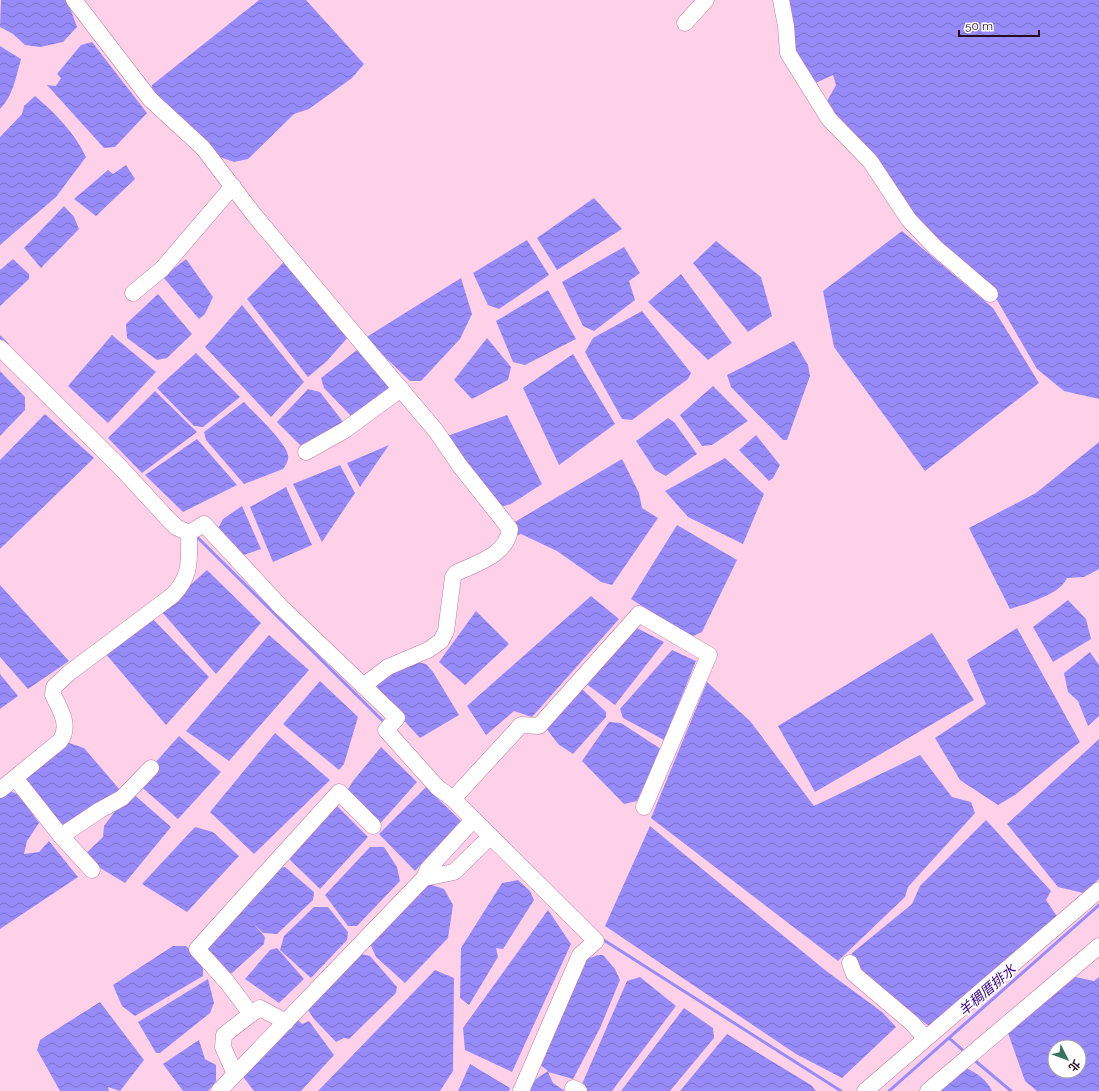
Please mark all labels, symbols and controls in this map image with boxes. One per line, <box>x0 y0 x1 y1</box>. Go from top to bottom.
scale bar <box>959 12 1039 38</box>
text: 50 m <box>965 19 993 33</box>
water label: 羊稠厝排水 <box>955 960 1019 1019</box>
north arrow <box>1047 1039 1087 1079</box>
text: 北 <box>1066 1057 1083 1074</box>

